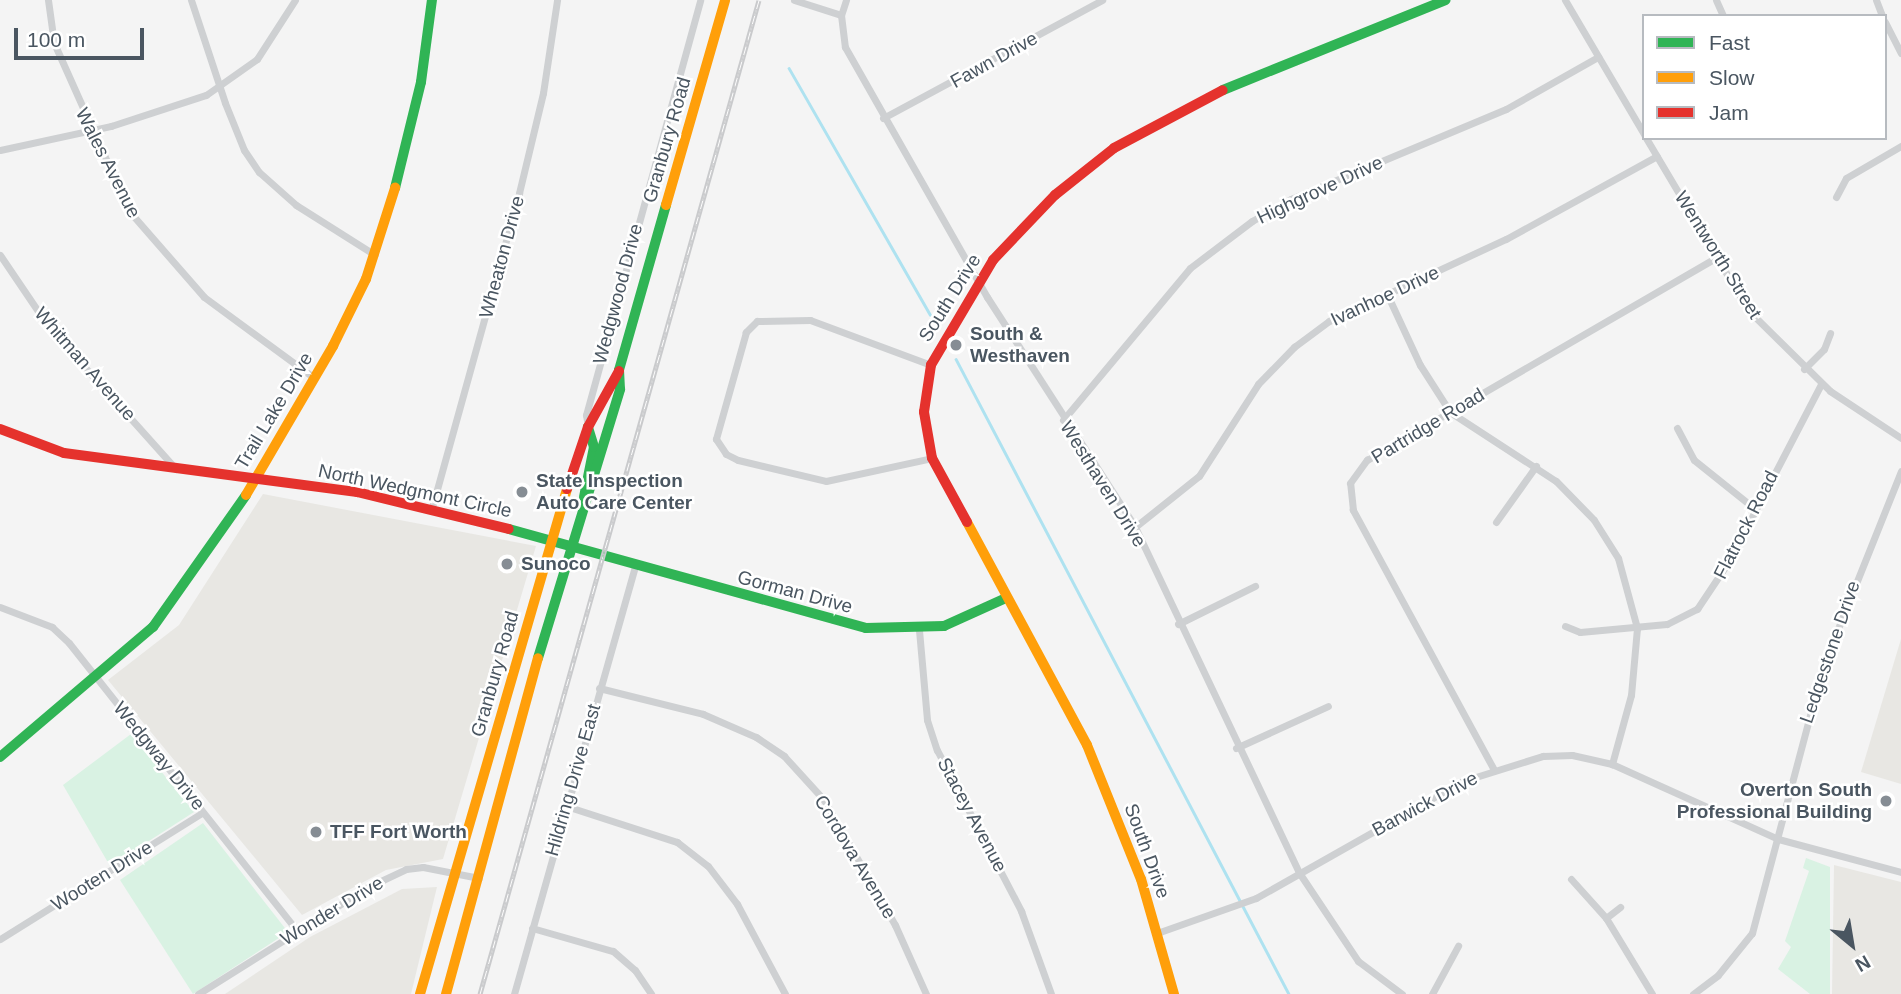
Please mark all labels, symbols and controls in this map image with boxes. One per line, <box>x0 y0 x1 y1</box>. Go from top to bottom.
scale bar <box>18 14 147 58</box>
legend <box>1642 14 1887 140</box>
street label: Fawn Drive <box>946 27 1042 93</box>
text: 100 m <box>27 28 85 51</box>
text: Fast <box>1709 31 1750 54</box>
text: Slow <box>1709 66 1755 89</box>
street label: Granbury Road <box>638 74 696 206</box>
text: Jam <box>1709 101 1749 124</box>
street label: Wales Avenue <box>70 104 146 222</box>
street label: Highgrove Drive <box>1253 151 1387 229</box>
street label: Wentworth Street <box>1670 187 1766 323</box>
street label: Wheaton Drive <box>475 193 529 321</box>
street label: Wedgwood Drive <box>588 221 648 367</box>
street label: South Drive <box>914 250 986 346</box>
street label: Ivanhoe Drive <box>1327 261 1443 331</box>
street label: Whitman Avenue <box>29 302 141 426</box>
place label: South & Westhaven <box>970 323 1070 367</box>
marker: South & Westhaven <box>948 337 964 353</box>
street label: Trail Lake Drive <box>230 348 318 474</box>
street label: Partridge Road <box>1367 383 1489 469</box>
street label: Westhaven Drive <box>1055 417 1151 551</box>
street label: North Wedgmont Circle <box>316 459 514 523</box>
street label: Flatrock Road <box>1709 467 1783 583</box>
place label: State Inspection Auto Care Center <box>536 470 692 514</box>
marker: State Inspection Auto Care Center <box>514 484 530 500</box>
place label: Sunoco <box>521 553 591 575</box>
marker: Sunoco <box>499 556 515 572</box>
street label: Gorman Drive <box>735 566 855 618</box>
street label: Ledgestone Drive <box>1795 578 1865 726</box>
street label: Granbury Road <box>466 608 524 740</box>
street label: Wedgway Drive <box>108 697 210 815</box>
street label: Hildring Drive East <box>540 701 606 859</box>
street label: Stacey Avenue <box>932 753 1012 877</box>
street label: Barwick Drive <box>1368 767 1482 841</box>
place label: Overton South Professional Building <box>1677 779 1872 823</box>
street label: Cordova Avenue <box>809 791 901 923</box>
marker: Overton South Professional Building <box>1878 793 1894 809</box>
street label: South Drive <box>1119 800 1175 902</box>
place label: TFF Fort Worth <box>330 821 467 843</box>
marker: TFF Fort Worth <box>308 824 324 840</box>
street label: Wooten Drive <box>47 836 157 916</box>
street label: Wonder Drive <box>276 871 388 951</box>
north arrow <box>1817 910 1887 980</box>
text: N <box>1852 951 1874 976</box>

